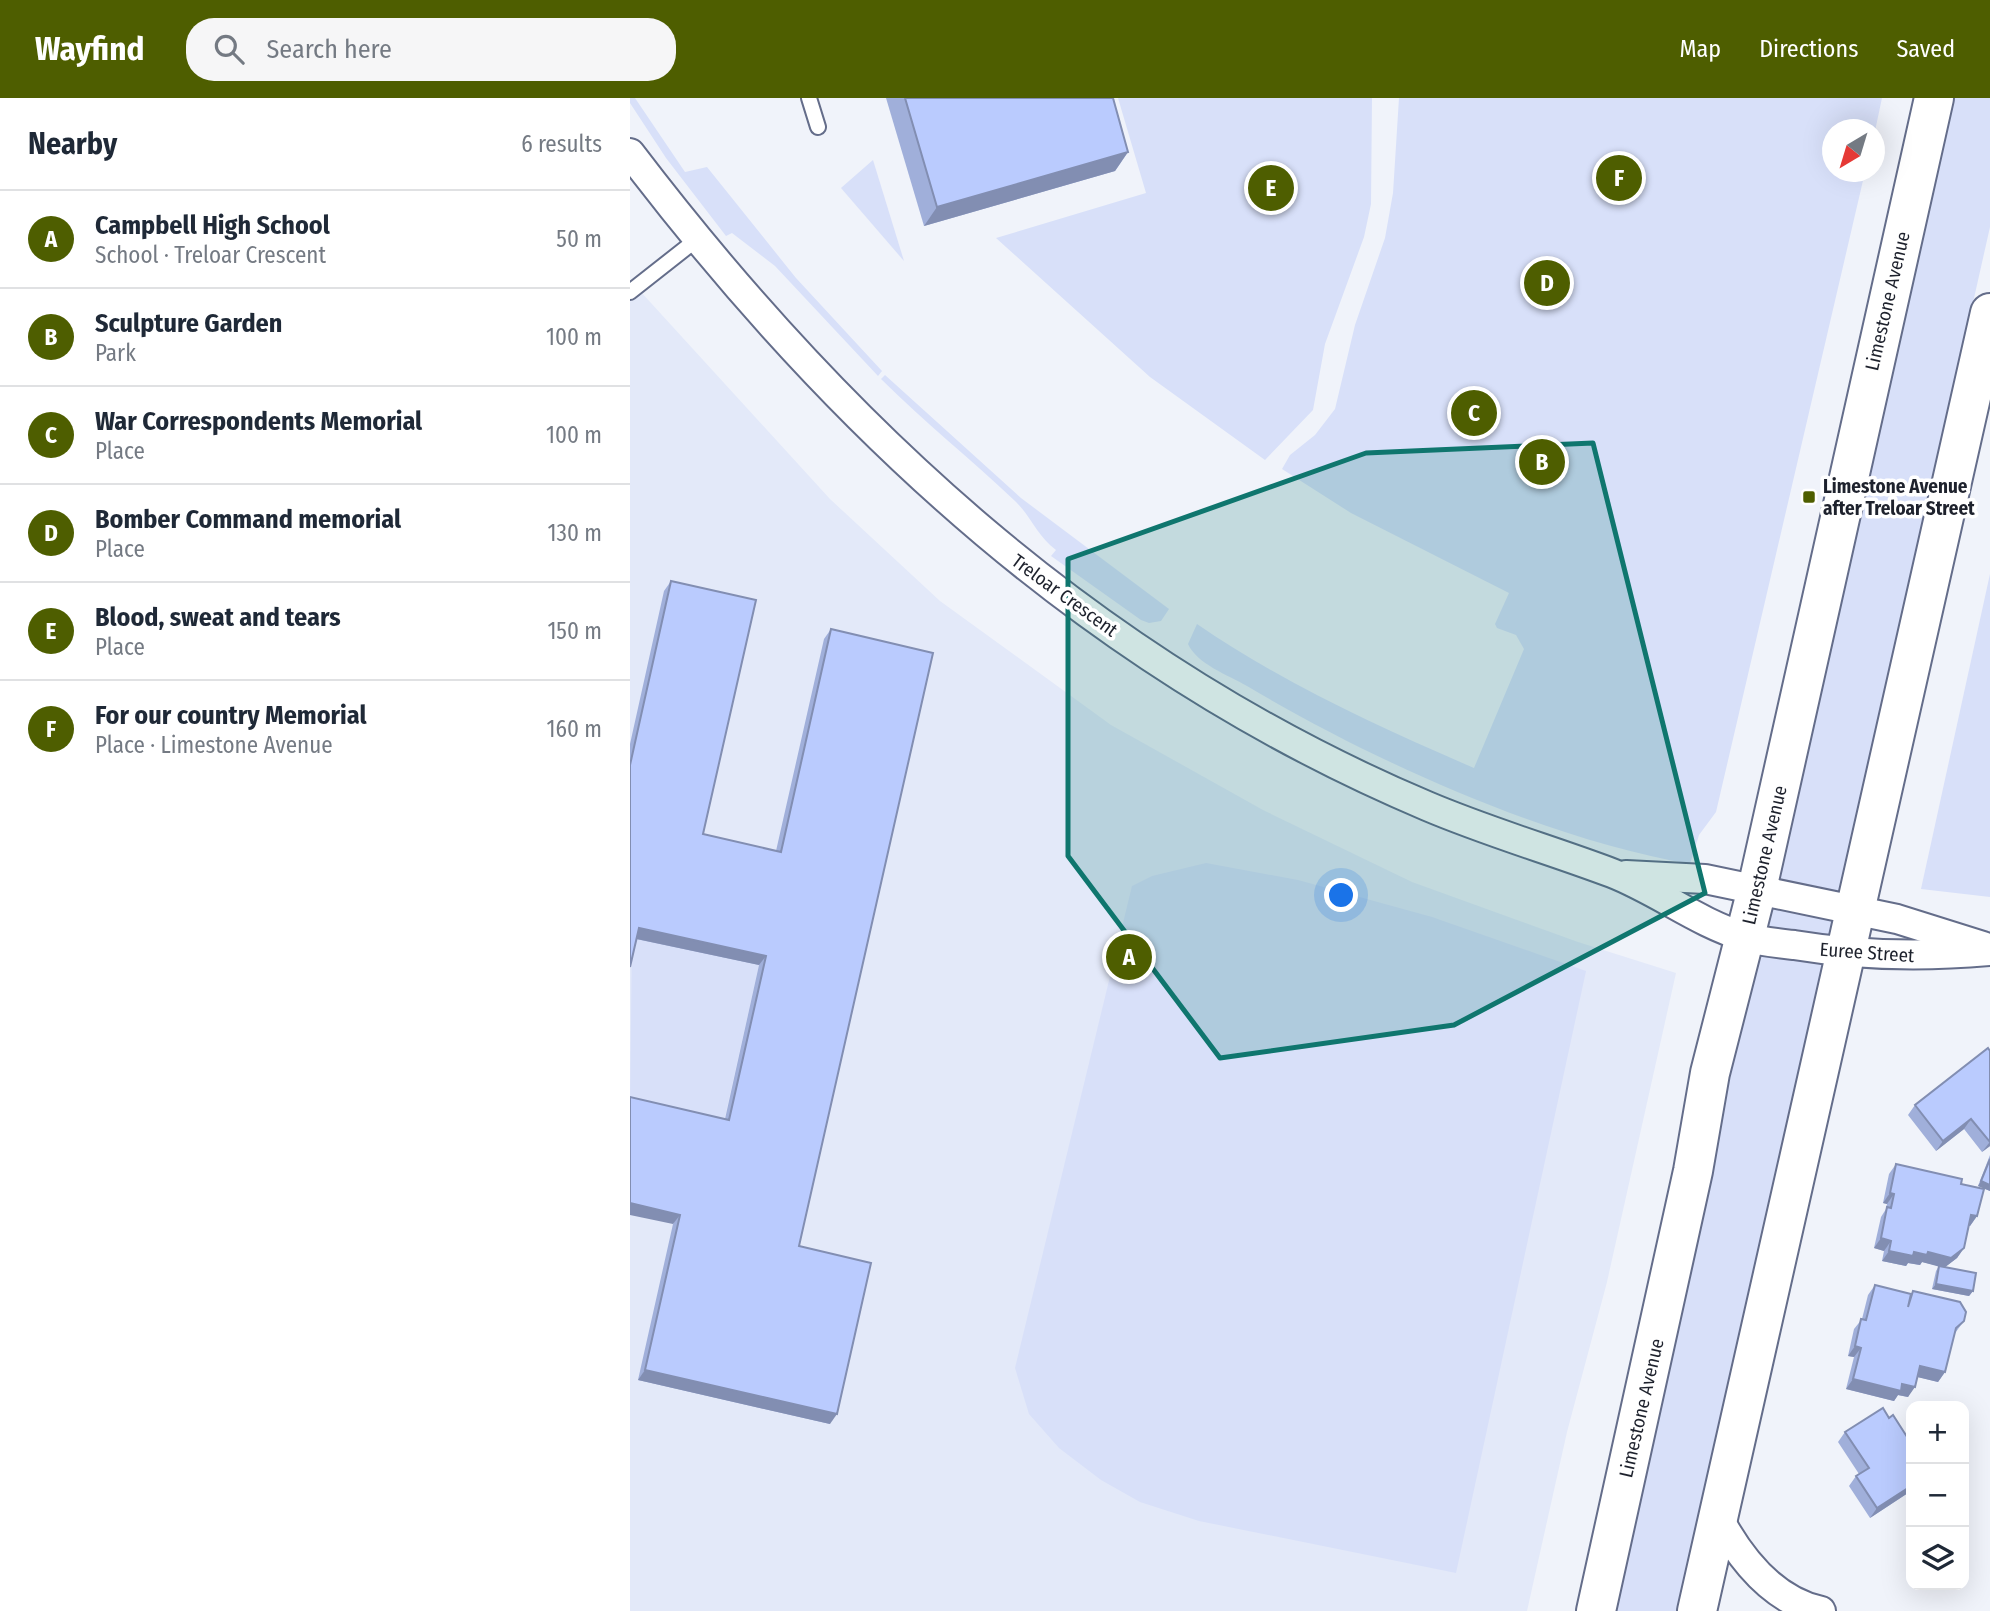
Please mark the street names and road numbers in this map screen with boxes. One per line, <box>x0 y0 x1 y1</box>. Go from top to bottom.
street label: Limestone Avenue <box>1860 229 1915 373</box>
street label: Treloar Crescent <box>1007 549 1123 642</box>
street label: Limestone Avenue <box>1737 783 1792 927</box>
street label: Euree Street <box>1819 938 1916 967</box>
street label: Limestone Avenue <box>1614 1336 1669 1480</box>

